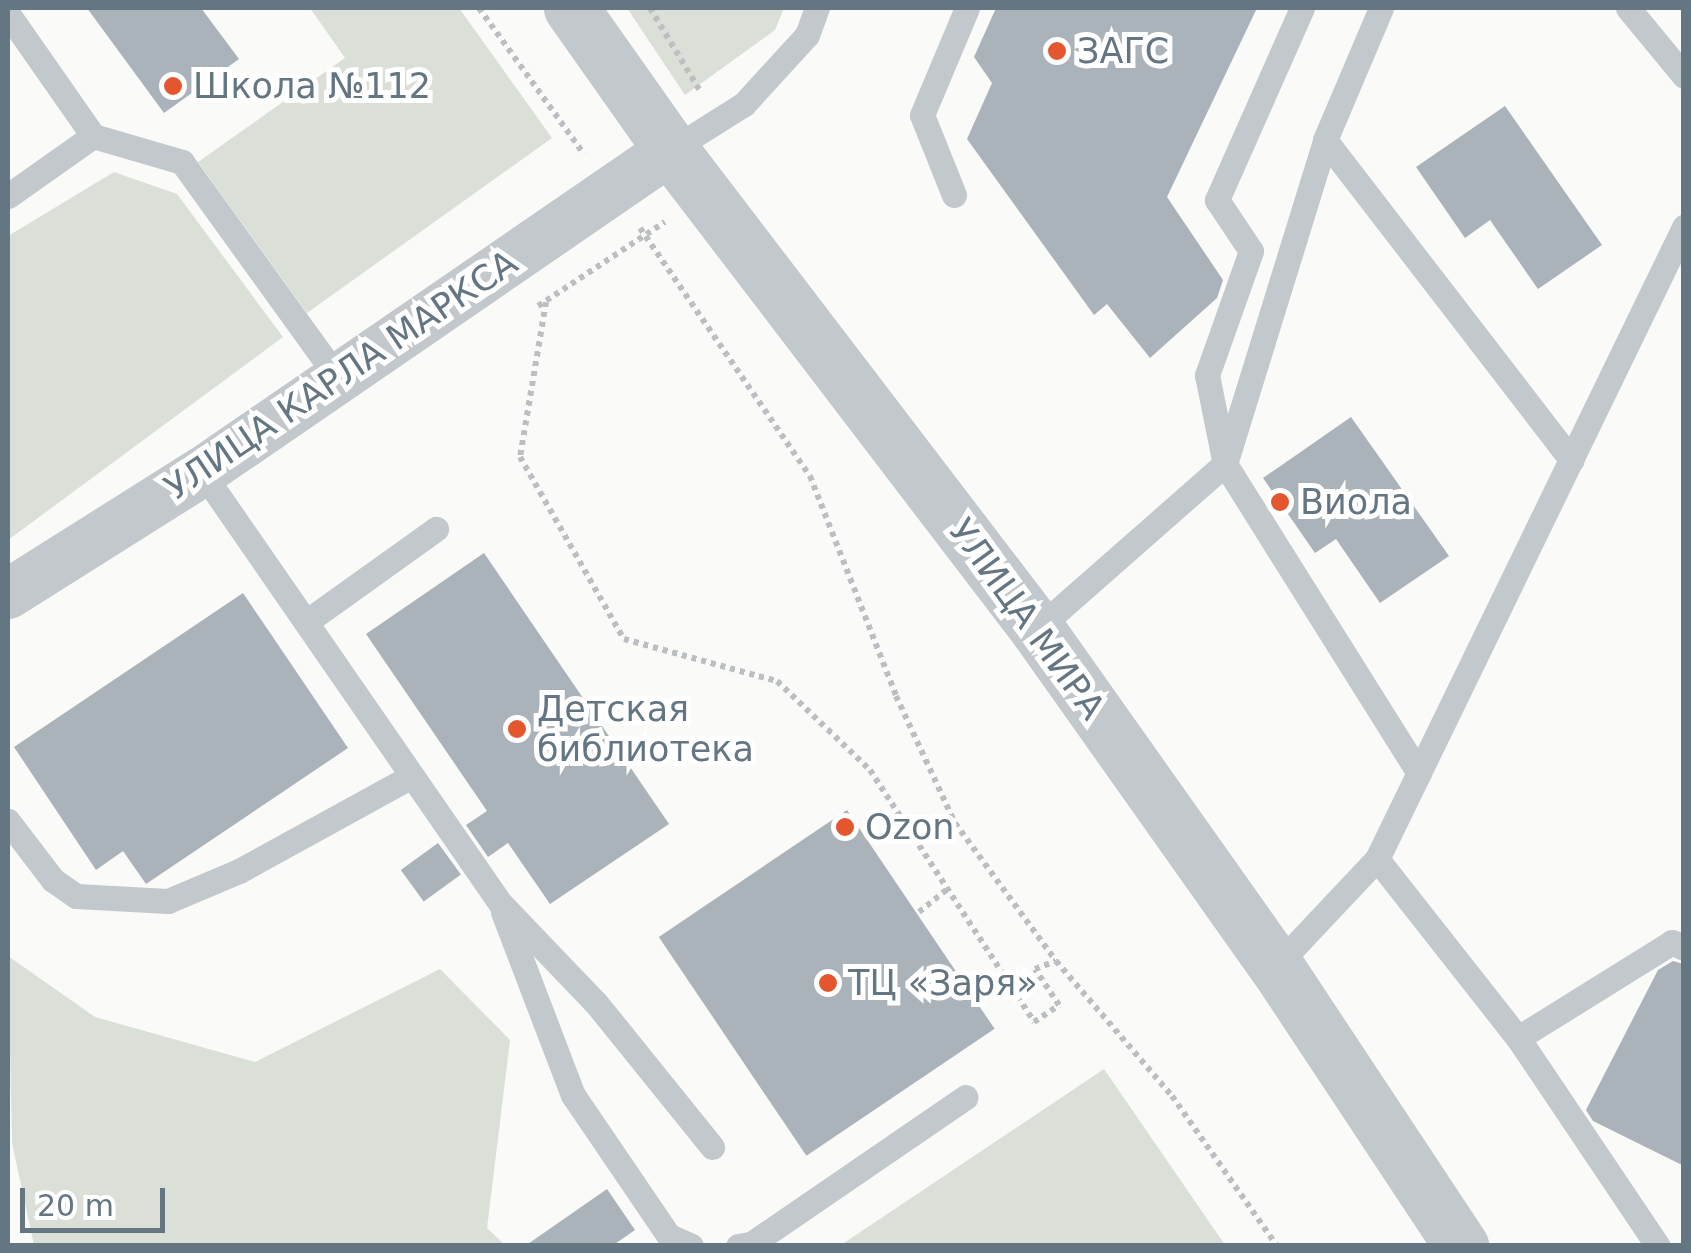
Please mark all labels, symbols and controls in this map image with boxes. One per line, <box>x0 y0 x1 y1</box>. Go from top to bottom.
place label: ЗАГС <box>1077 30 1169 72</box>
marker: ЗАГС <box>1046 40 1068 62</box>
place label: Школа №112 <box>193 65 431 107</box>
marker: Школа №112 <box>162 75 184 97</box>
street label: УЛИЦА КАРЛА МАРКСА <box>157 241 525 509</box>
place label: Виола <box>1300 481 1412 523</box>
marker: Виола <box>1269 491 1291 513</box>
street label: УЛИЦА МИРА <box>940 511 1114 727</box>
place label: Детская библиотека <box>537 688 754 770</box>
marker: Детская библиотека <box>506 718 528 740</box>
place label: Ozon <box>865 806 955 848</box>
marker: Ozon <box>834 816 856 838</box>
place label: ТЦ «Заря» <box>848 962 1038 1004</box>
marker: ТЦ «Заря» <box>817 972 839 994</box>
scale bar <box>25 1168 170 1230</box>
text: 20 m <box>37 1188 114 1223</box>

